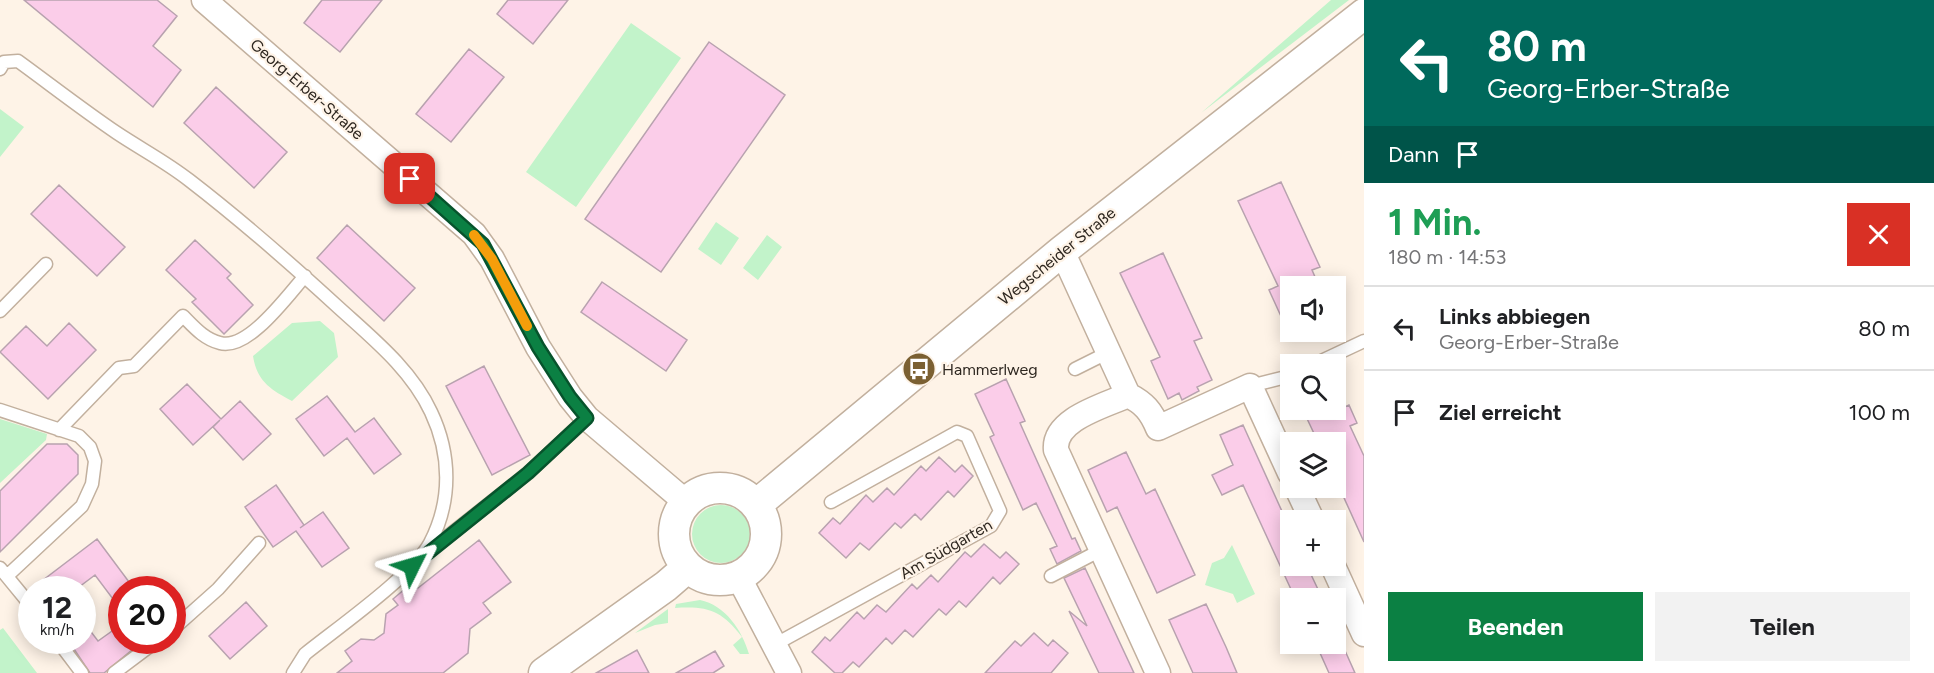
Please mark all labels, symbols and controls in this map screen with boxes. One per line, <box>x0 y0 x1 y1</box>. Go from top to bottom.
text: 80 m <box>1487 21 1587 72</box>
icon: left <box>1388 24 1466 102</box>
street label: Georg-Erber-Straße <box>246 35 368 144</box>
text: Georg-Erber-Straße <box>1487 72 1730 105</box>
icon: arrive <box>1451 138 1484 171</box>
text: Dann <box>1388 141 1439 168</box>
pin <box>384 153 435 204</box>
icon: arrive <box>393 162 426 195</box>
text: 1 Min. <box>1388 201 1481 244</box>
street label: Wegscheider Straße <box>995 203 1120 309</box>
button: close <box>1847 203 1910 266</box>
text: 180 m · 14:53 <box>1388 245 1506 269</box>
map controls <box>1280 276 1346 654</box>
button: sound <box>1280 276 1346 342</box>
text: Links abbiegen <box>1439 303 1590 330</box>
icon: left <box>1388 312 1421 345</box>
text: 80 m <box>1858 315 1910 342</box>
text: Georg-Erber-Straße <box>1439 330 1619 354</box>
bus stop icon: Hammerlweg <box>901 351 937 387</box>
button: search <box>1280 354 1346 420</box>
place label: Hammerlweg <box>942 360 1038 379</box>
icon: arrive <box>1388 396 1421 429</box>
text: Ziel erreicht <box>1439 399 1562 426</box>
text: 100 m <box>1849 399 1910 426</box>
button: layers <box>1280 432 1346 498</box>
button: + <box>1280 510 1346 576</box>
street label: Am Südgarten <box>897 515 995 583</box>
position arrow <box>380 534 444 598</box>
speed limit sign: 20 <box>108 576 186 654</box>
button: − <box>1280 588 1346 654</box>
text: 12 <box>42 589 72 626</box>
button: Beenden <box>1388 592 1643 661</box>
button: Teilen <box>1655 592 1910 661</box>
text: km/h <box>40 621 74 639</box>

